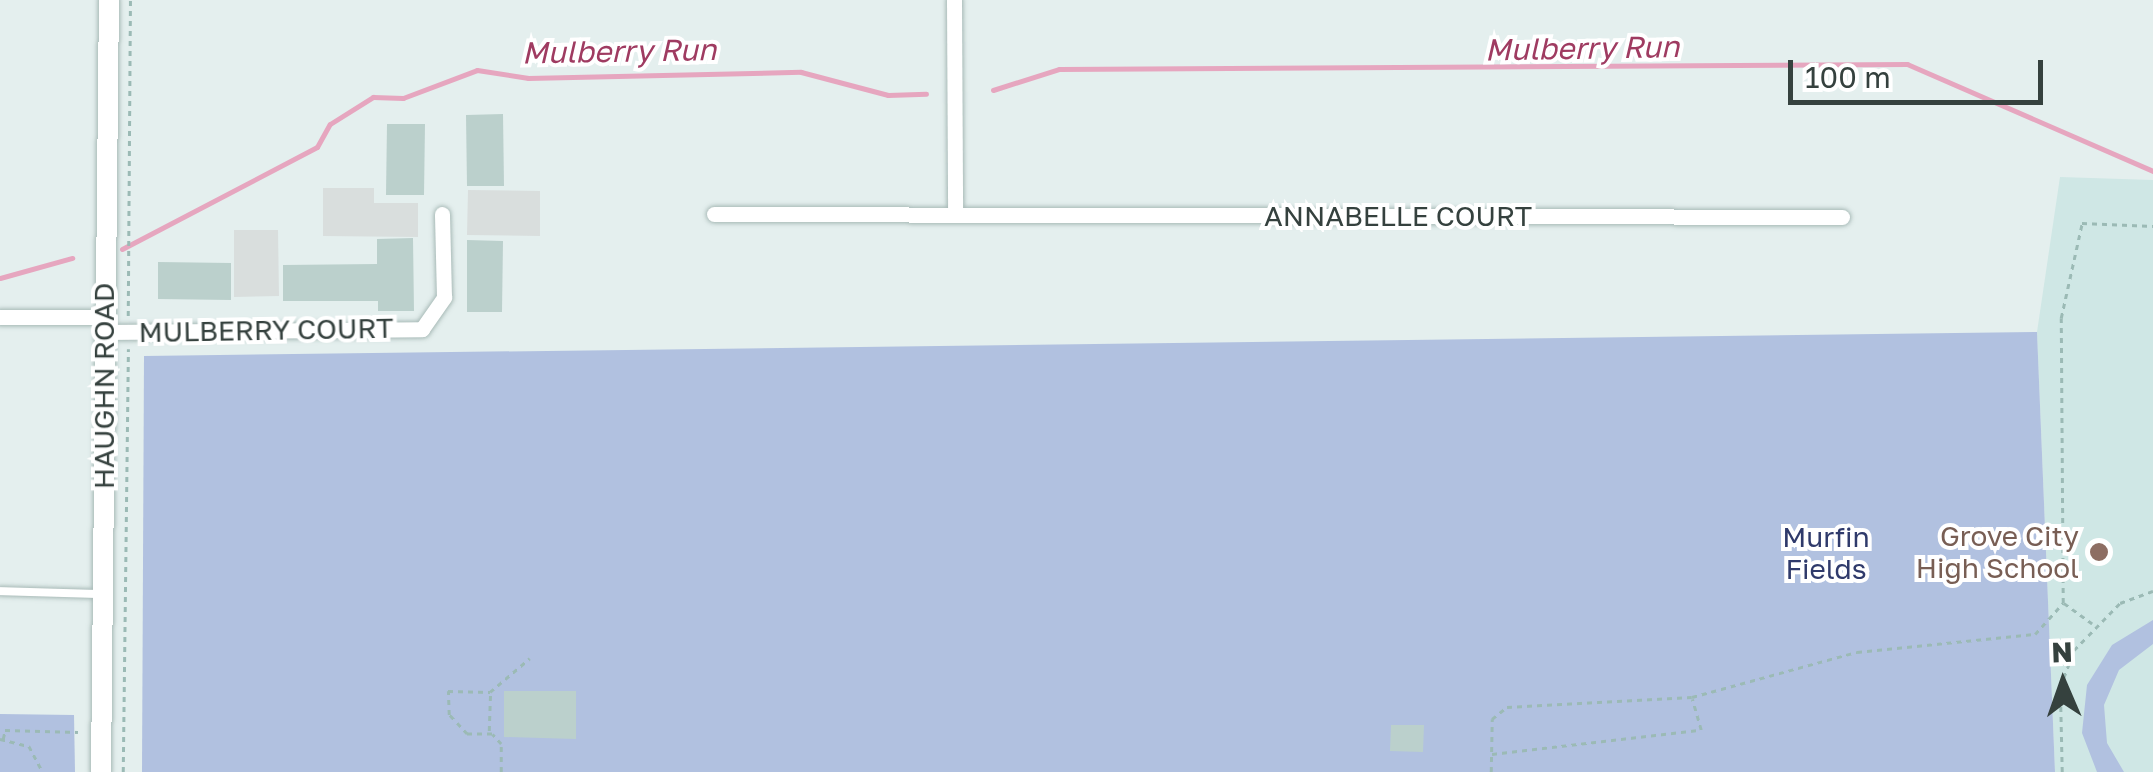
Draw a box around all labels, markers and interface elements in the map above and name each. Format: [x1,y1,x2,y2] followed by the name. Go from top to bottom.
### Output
[1485,28,1679,68] water label: Mulberry Run
[522,31,716,71] water label: Mulberry Run
[1793,40,2048,102] scale bar
[1805,59,1891,95] text: 100 m
[1264,199,1532,233] street label: ANNABELLE COURT
[87,283,121,489] street label: HAUGHN ROAD
[138,311,394,349] street label: MULBERRY COURT
[1916,519,2079,585] place label: Grove City High School
[1782,520,1870,586] park label: Murfin Fields
[2088,541,2110,563] marker: Grove City High School
[2013,632,2113,732] north arrow
[2051,635,2073,668] text: N

